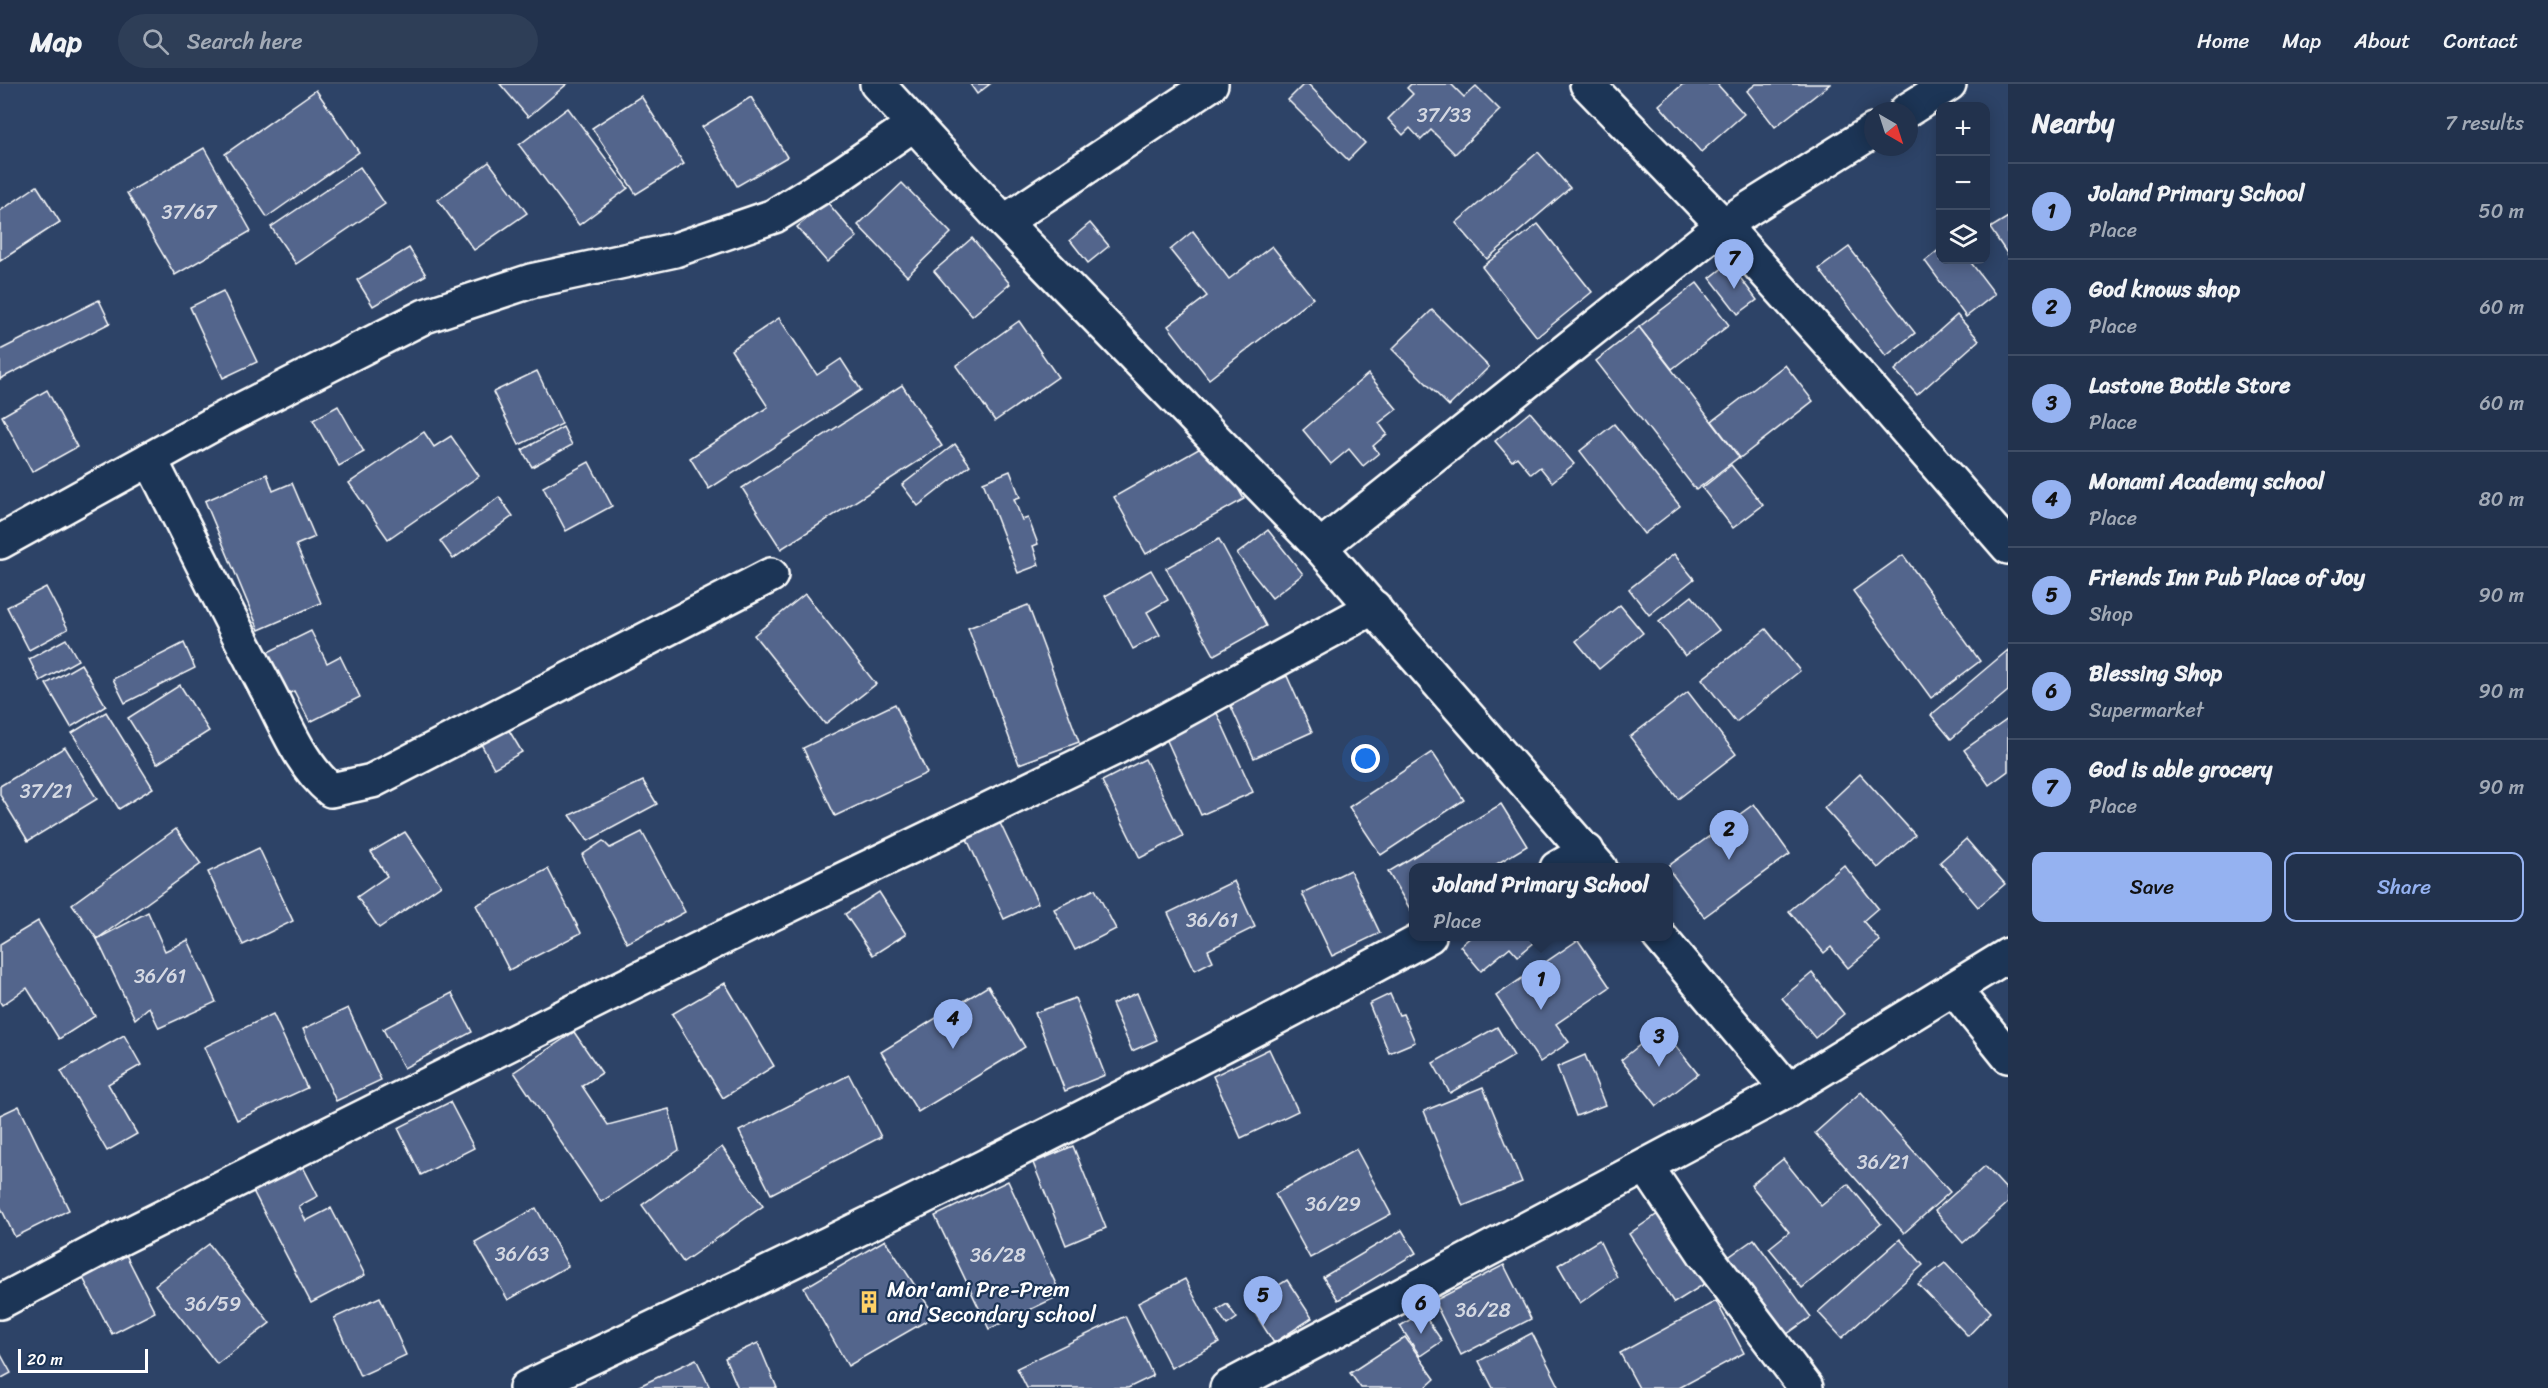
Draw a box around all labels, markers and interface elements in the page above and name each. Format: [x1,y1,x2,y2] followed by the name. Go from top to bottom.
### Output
[118,14,538,68] search box
[30,17,82,66] text: Map
[187,22,303,61] text: Search here
[2197,22,2249,60] text: Home
[2282,22,2321,60] text: Map
[2354,22,2411,60] text: About
[2444,22,2518,60] text: Contact
[139,25,172,58] icon: search
[1417,98,1471,133] house number: 37/33
[2032,100,2114,146] text: Nearby
[1864,102,1918,156] north arrow
[1936,102,1990,264] map controls
[1936,102,1990,156] button: +
[2445,106,2524,141] text: 7 results
[1936,156,1990,210] button: −
[2089,174,2304,213] text: Joland Primary School
[2047,194,2056,229] text: 1
[2479,194,2524,229] text: 50 m
[161,195,218,230] house number: 37/67
[1936,210,1990,264] button: layers
[2089,213,2137,248] text: Place
[1714,240,1754,289] pin: 7
[2089,270,2240,309] text: God knows shop
[2046,290,2057,325] text: 2
[2479,290,2524,325] text: 60 m
[2089,309,2137,344] text: Place
[2089,366,2291,405] text: Lastone Bottle Store
[2046,386,2057,421] text: 3
[2479,386,2524,421] text: 60 m
[2089,405,2137,440] text: Place
[2089,462,2324,501] text: Monami Academy school
[2045,482,2058,517] text: 4
[2479,482,2524,517] text: 80 m
[2089,501,2137,536] text: Place
[2089,558,2365,597] text: Friends Inn Pub Place of Joy
[2045,578,2058,613] text: 5
[2479,578,2524,613] text: 90 m
[2089,597,2133,632] text: Shop
[2089,654,2222,693] text: Blessing Shop
[2046,674,2057,709] text: 6
[2479,674,2524,709] text: 90 m
[2089,693,2204,728] text: Supermarket
[1351,744,1380,773] your location
[2089,750,2272,789] text: God is able grocery
[2046,770,2057,805] text: 7
[2479,770,2524,805] text: 90 m
[20,774,72,809] house number: 37/21
[2089,789,2137,824] text: Place
[1710,810,1748,860] pin: 2
[2032,852,2272,922] button: Save
[2284,852,2524,922] button: Share
[1409,863,1673,941] popup
[1433,865,1649,904] text: Joland Primary School
[1186,903,1238,938] house number: 36/61
[1433,904,1481,939] text: Place
[134,959,186,994] house number: 36/61
[1522,960,1560,1010] pin: 1
[934,1000,972,1049] pin: 4
[1640,1018,1678,1067] pin: 3
[1857,1145,1909,1180] house number: 36/21
[1305,1187,1361,1222] house number: 36/29
[495,1237,549,1272] house number: 36/63
[970,1238,1026,1273] house number: 36/28
[887,1270,1097,1334] place label: Mon'ami Pre-Prem and Secondary school
[1244,1276,1282,1326] pin: 5
[1402,1284,1440,1334] pin: 6
[185,1287,241,1322] house number: 36/59
[856,1289,882,1315] building icon: Mon'ami Pre-Prem and Secondary school
[1455,1293,1511,1328] house number: 36/28
[27,1345,63,1374] text: 20 m
[18,1346,148,1374] scale bar

